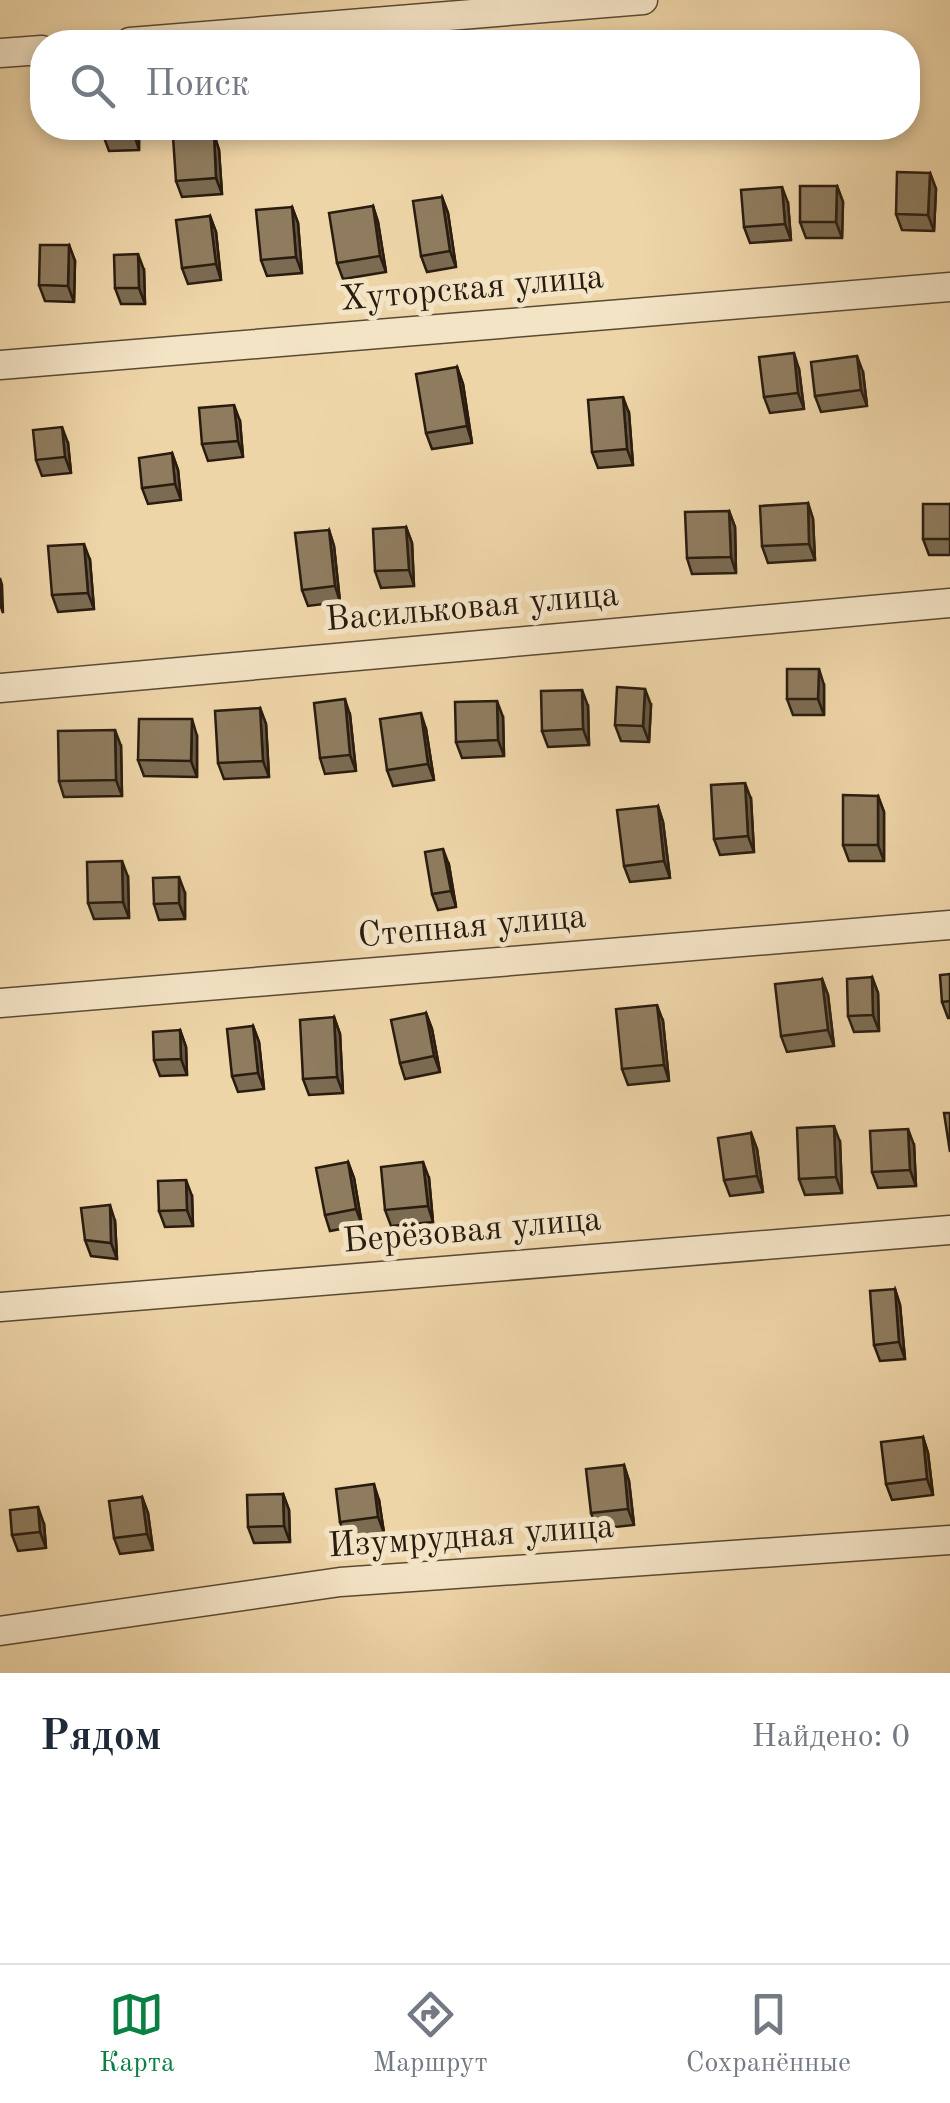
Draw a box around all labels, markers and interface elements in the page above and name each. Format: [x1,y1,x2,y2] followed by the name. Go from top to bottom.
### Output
[30,30,920,140] search box
[65,58,120,113] icon: search
[145,66,250,104] text: Поиск
[339,260,605,318] street label: Хуторская улица
[324,578,620,638] street label: Васильковая улица
[356,900,588,954] street label: Степная улица
[341,1202,603,1260] street label: Берёзовая улица
[327,1510,615,1564] street label: Изумрудная улица
[40,1717,162,1759] text: Рядом
[751,1722,910,1754] text: Найдено: 0
[99,1987,175,2082] tab: Карта
[373,1987,488,2082] tab: Маршрут
[686,1987,851,2082] tab: Сохранённые

